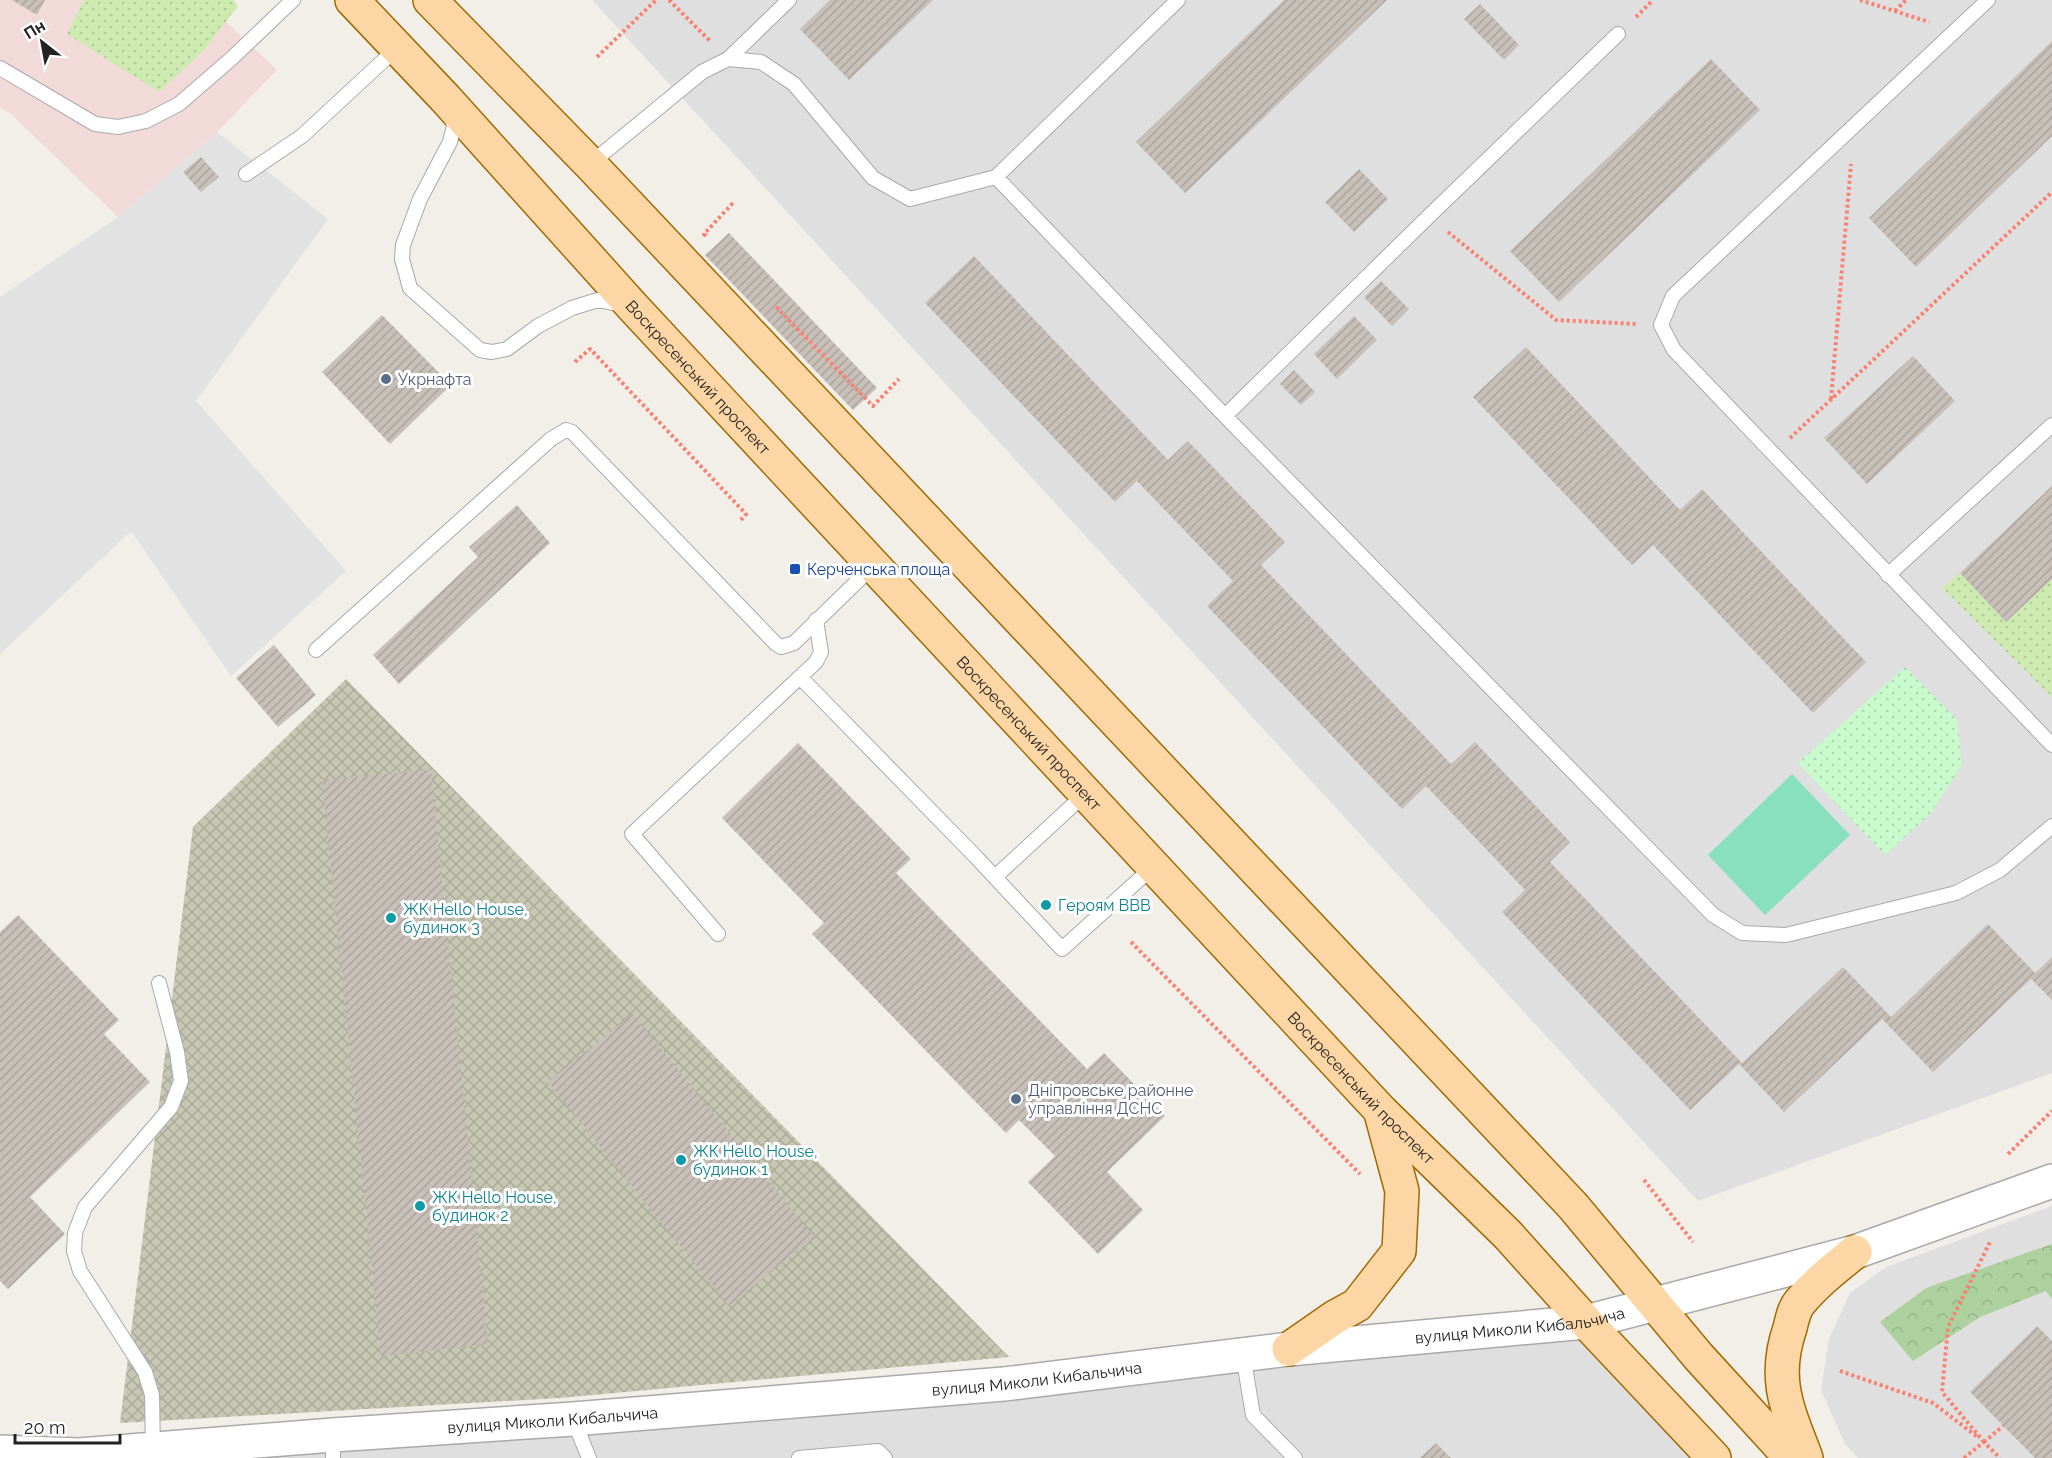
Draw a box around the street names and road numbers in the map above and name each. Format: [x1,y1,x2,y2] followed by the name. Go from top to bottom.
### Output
[622,296,775,458] street label: Воскресенський проспект
[953,652,1106,814] street label: Воскресенський проспект
[1284,1008,1439,1168] street label: Воскресенський проспект
[1414,1303,1627,1347] street label: вулиця Миколи Кибальчича
[931,1358,1143,1399] street label: вулиця Миколи Кибальчича
[447,1403,659,1437] street label: вулиця Миколи Кибальчича

